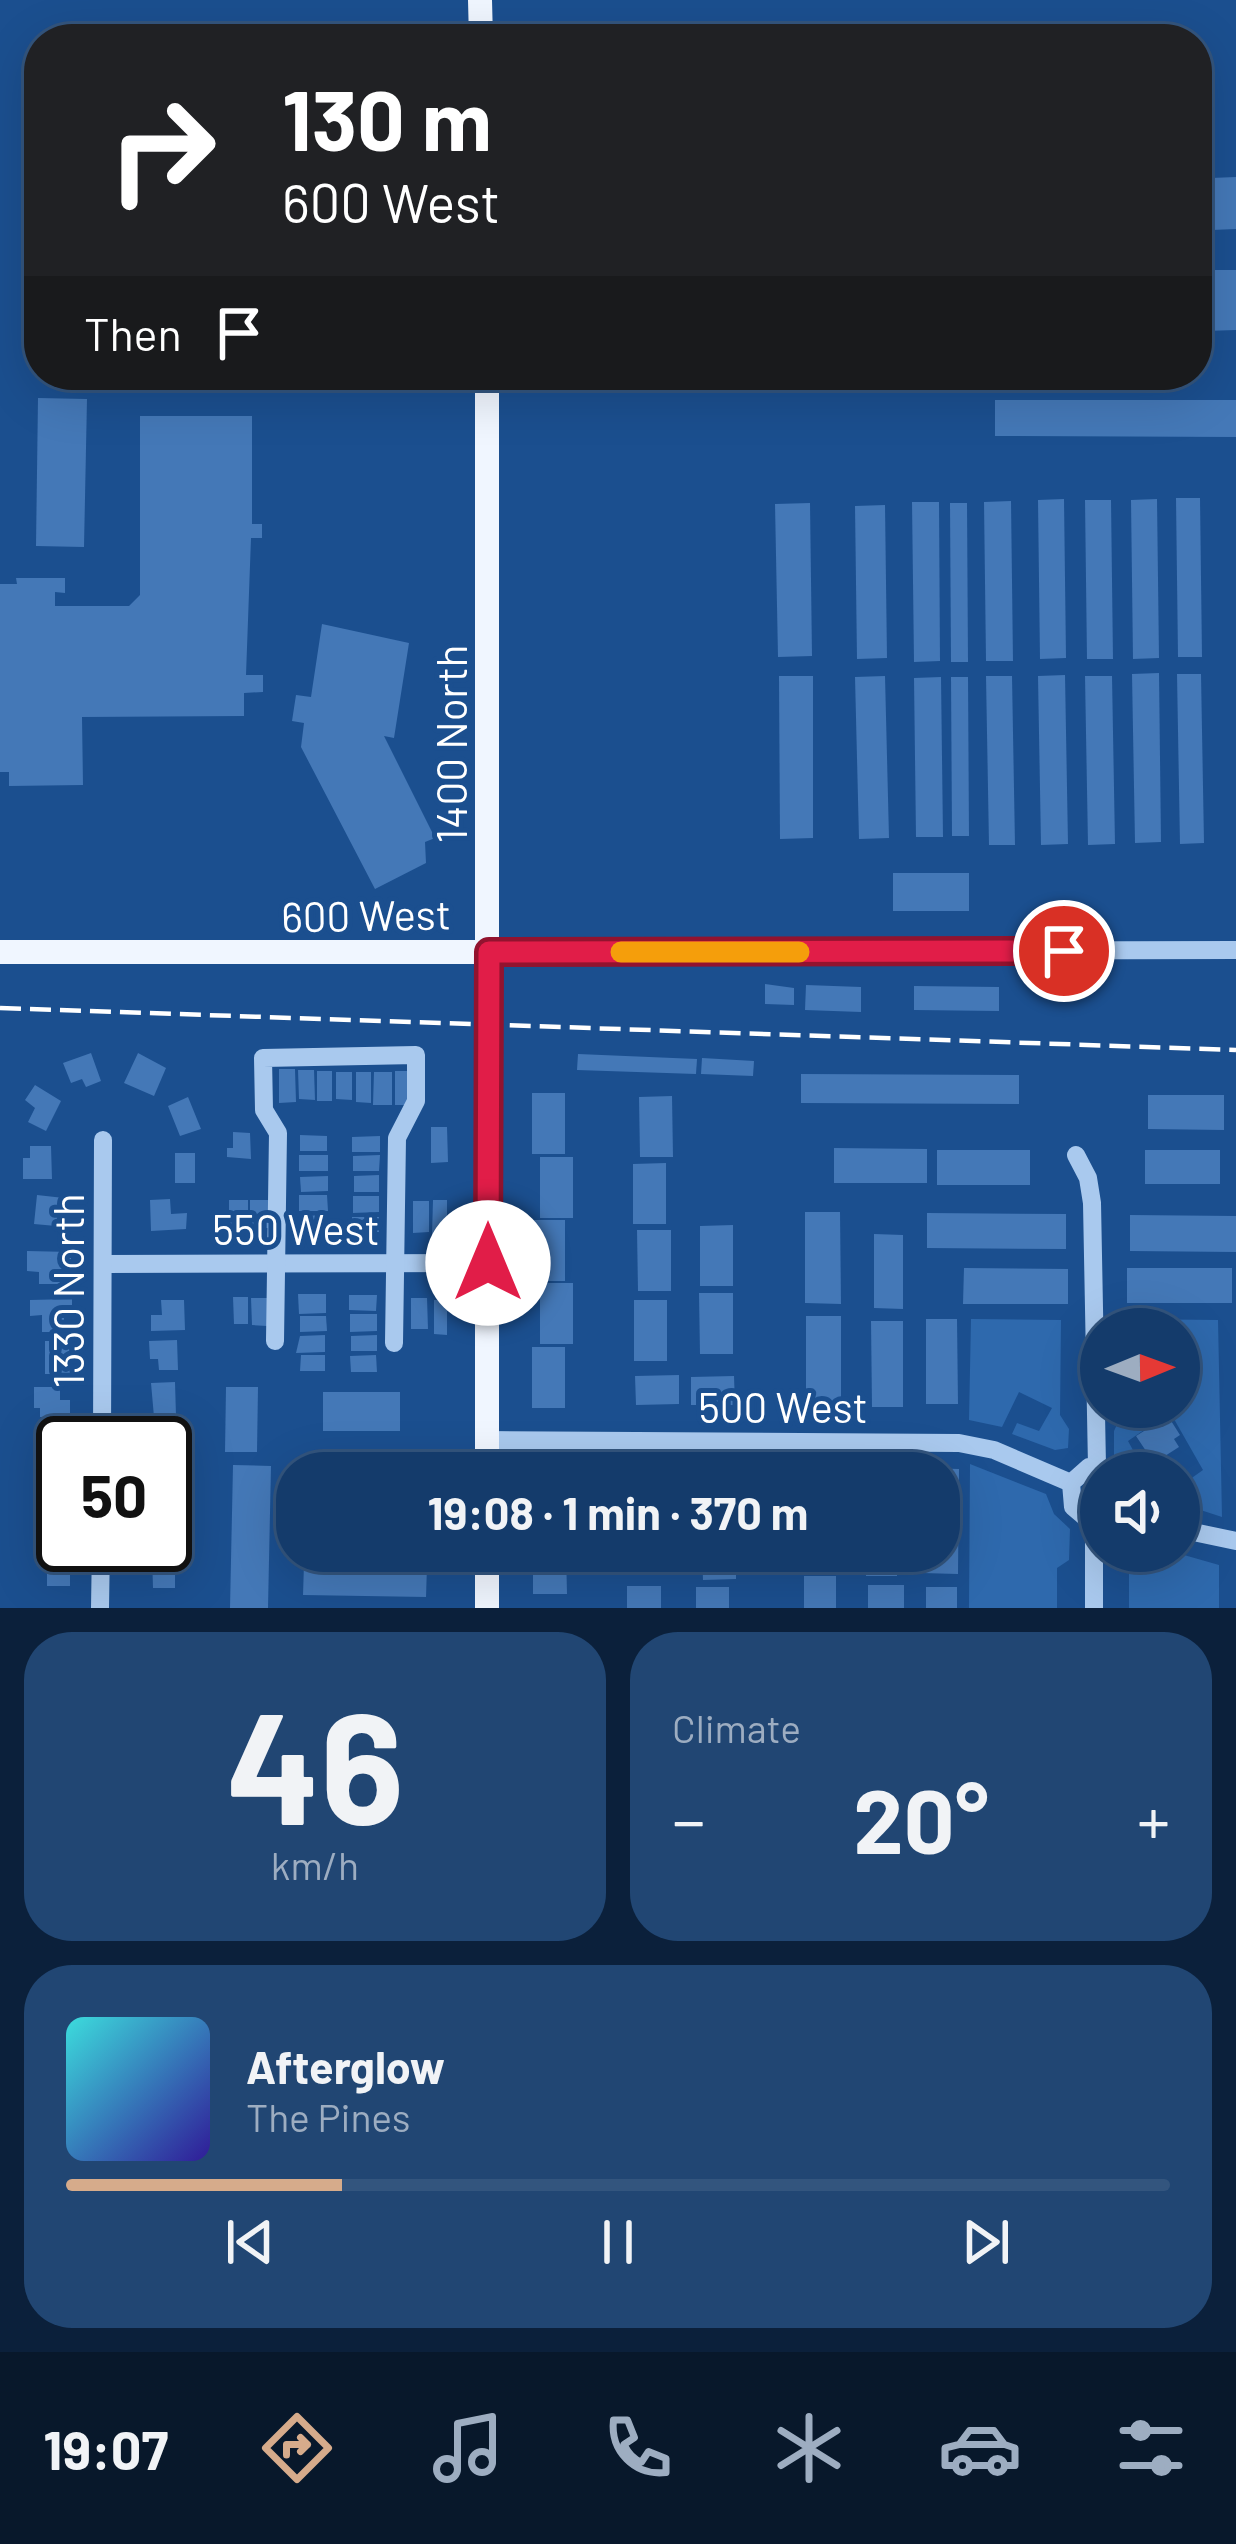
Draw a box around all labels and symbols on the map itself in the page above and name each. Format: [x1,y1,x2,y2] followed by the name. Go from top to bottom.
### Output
[425,645,475,843] street label: 1400 North
[281,888,451,940] street label: 600 West
[1013,900,1115,1002] pin
[42,1193,92,1389] street label: 1330 North
[425,1200,551,1326] position arrow
[212,1203,380,1253] street label: 550 West
[1080,1308,1200,1428] north arrow
[698,1381,868,1431] street label: 500 West
[36,1416,192,1572] speed limit sign: 50

